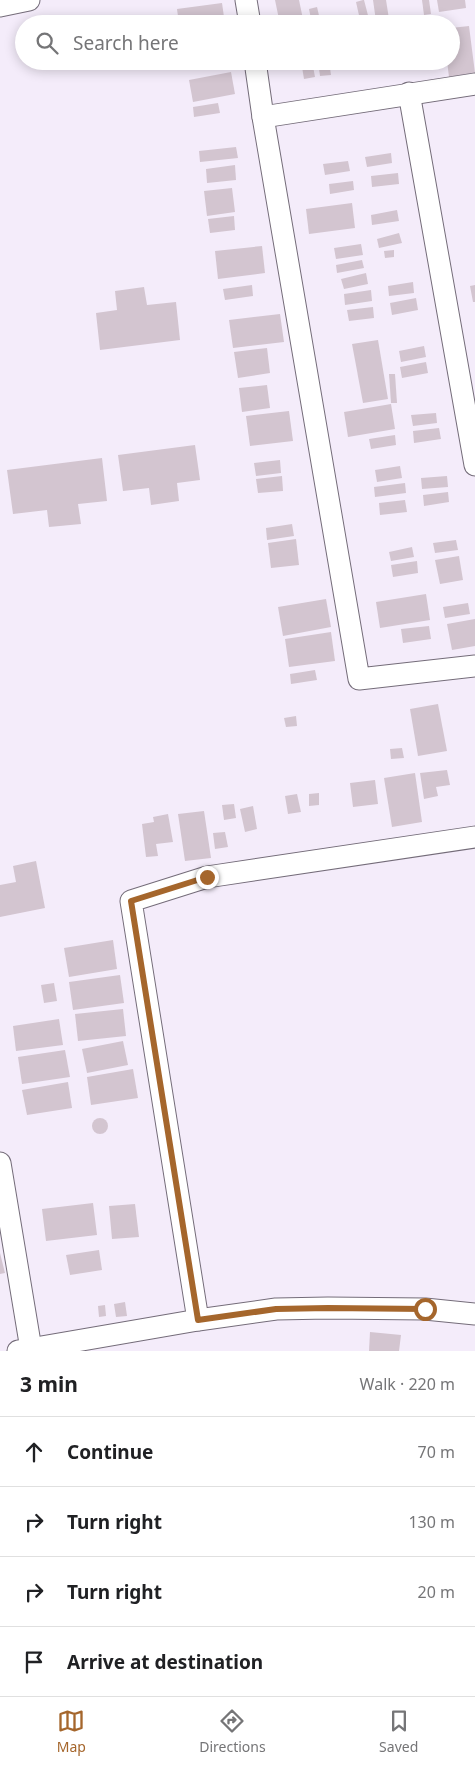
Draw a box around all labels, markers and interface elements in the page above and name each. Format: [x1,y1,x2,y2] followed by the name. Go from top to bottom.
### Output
[15,15,460,70] search box
[33,29,61,57] icon: search
[73,30,179,56] text: Search here
[196,866,219,889] route end
[414,1298,437,1321] route start
[20,1370,78,1398] text: 3 min
[360,1373,455,1395] text: Walk · 220 m
[20,1438,48,1466] icon: ahead
[67,1439,153,1465] text: Continue
[418,1441,455,1463] text: 70 m
[20,1508,48,1536] icon: right
[67,1509,162,1535] text: Turn right
[408,1511,455,1533] text: 130 m
[20,1578,48,1606] icon: right
[67,1579,162,1605] text: Turn right
[418,1581,455,1603] text: 20 m
[20,1648,48,1676] icon: arrive
[67,1649,263,1675] text: Arrive at destination
[57,1707,86,1756] tab: Map
[199,1707,266,1756] tab: Directions
[379,1707,418,1756] tab: Saved

